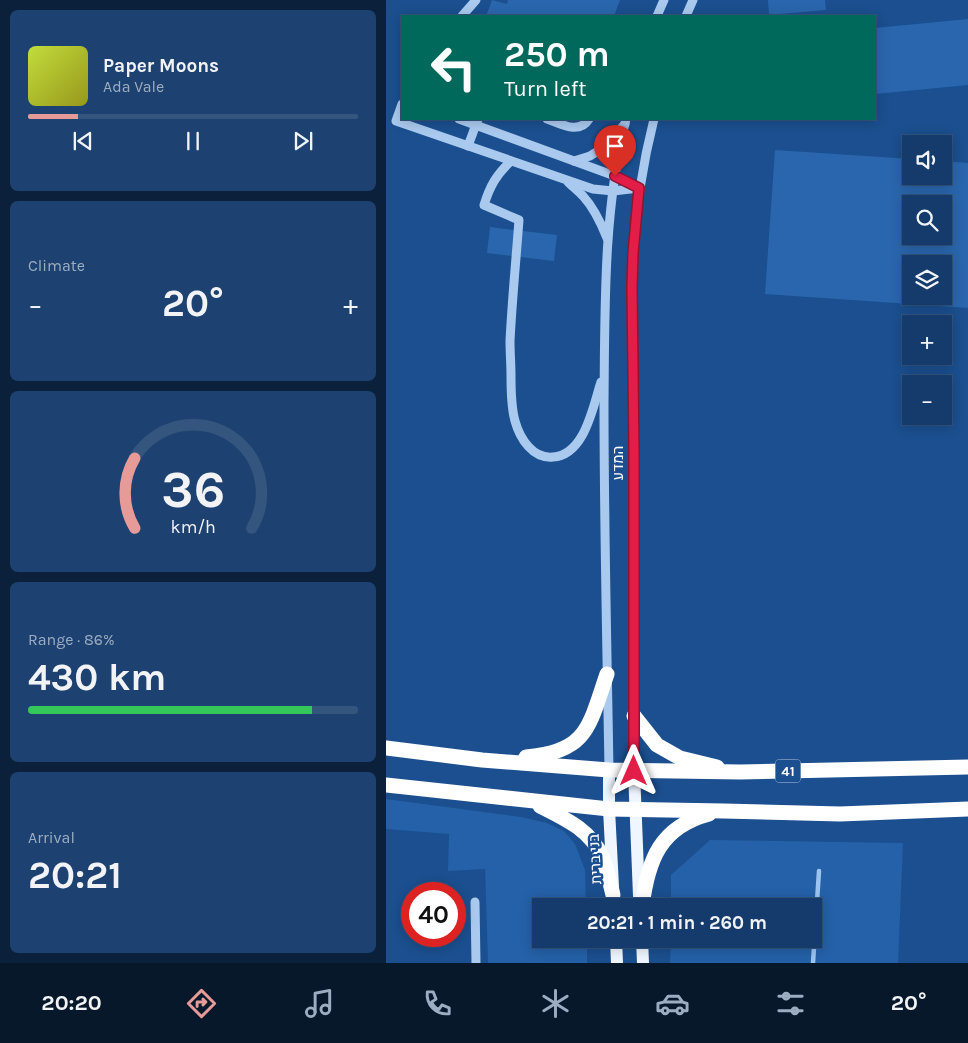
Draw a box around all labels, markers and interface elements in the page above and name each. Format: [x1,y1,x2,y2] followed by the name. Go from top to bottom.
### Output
[504,34,610,75] text: 250 m
[421,35,486,100] icon: left
[103,55,219,77] text: Paper Moons
[504,76,587,102] text: Turn left
[103,77,164,96] text: Ada Vale
[594,125,636,176] pin
[69,127,97,155] icon: previous
[179,127,207,155] icon: pause
[289,127,317,155] icon: next
[601,132,629,160] icon: arrive
[902,135,952,425] map controls
[902,135,952,185] button: sound
[902,195,952,245] button: search
[902,255,952,305] button: layers
[28,256,85,275] text: Climate
[162,281,224,326] text: 20°
[28,288,43,321] text: −
[343,288,358,321] text: +
[902,315,952,365] button: +
[902,375,952,425] button: −
[609,446,627,480] street label: המדע
[161,459,225,520] text: 36
[170,517,216,538] text: km/h
[28,630,115,649] text: Range · 86%
[28,655,166,700] text: 430 km
[607,744,659,796] position arrow
[776,759,800,782] road number: 41
[28,828,75,847] text: Arrival
[585,833,605,885] street label: בני ברית
[28,853,122,898] text: 20:21
[401,882,466,947] speed limit sign: 40
[587,912,767,934] text: 20:21 · 1 min · 260 m
[184,986,219,1021] icon: directions
[302,986,337,1021] icon: music
[420,986,455,1021] icon: phone
[538,986,573,1021] icon: climate
[655,986,690,1021] icon: car
[773,986,808,1021] icon: filters
[41,990,102,1016] text: 20:20
[891,990,927,1016] text: 20°

